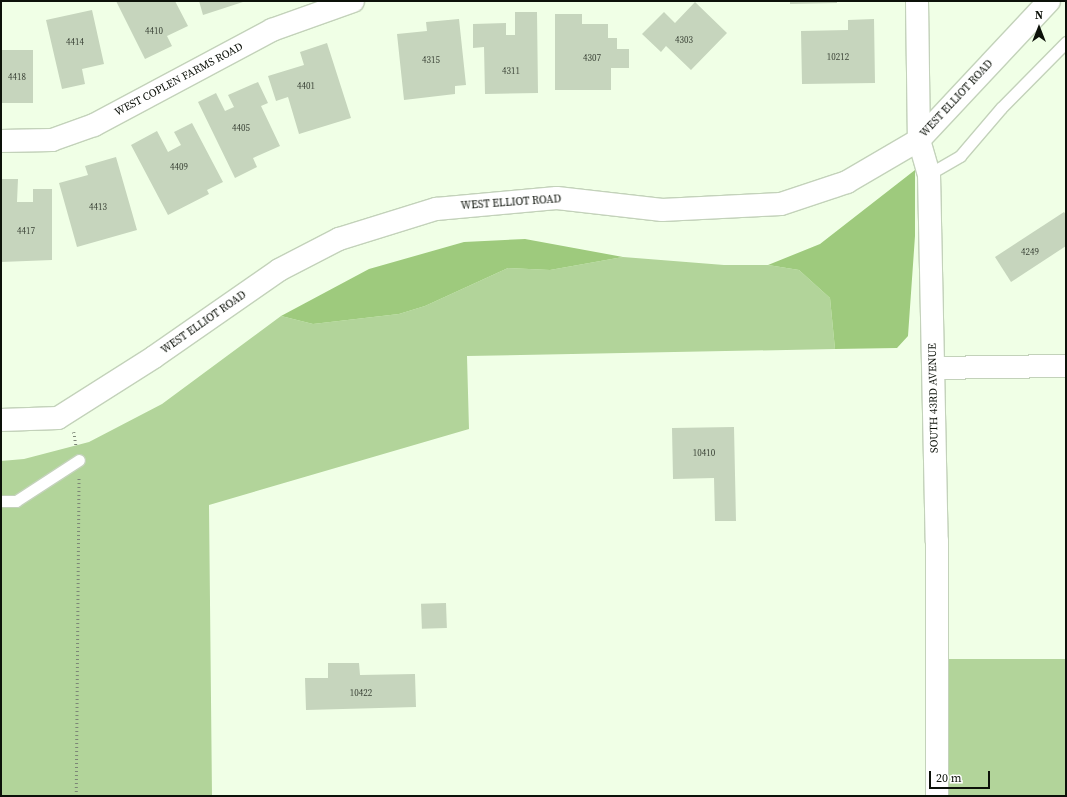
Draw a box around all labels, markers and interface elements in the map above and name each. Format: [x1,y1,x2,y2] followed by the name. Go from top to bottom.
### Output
[1019,8,1059,48] north arrow
[1035,8,1043,23] text: N
[145,26,163,36] house number: 4410
[675,35,693,45] house number: 4303
[66,37,84,47] house number: 4414
[112,40,246,120] street label: WEST COPLEN FARMS ROAD
[827,52,849,62] house number: 10212
[583,53,601,63] house number: 4307
[422,55,440,65] house number: 4315
[918,57,996,141] street label: WEST ELLIOT ROAD
[502,66,520,76] house number: 4311
[8,72,26,82] house number: 4418
[297,81,315,91] house number: 4401
[232,123,250,133] house number: 4405
[170,162,188,172] house number: 4409
[460,193,562,213] street label: WEST ELLIOT ROAD
[89,202,107,212] house number: 4413
[17,226,35,236] house number: 4417
[1021,247,1039,257] house number: 4249
[159,289,249,357] street label: WEST ELLIOT ROAD
[926,343,942,453] street label: SOUTH 43RD AVENUE
[693,448,715,458] house number: 10410
[350,688,372,698] house number: 10422
[931,763,992,789] scale bar
[936,770,962,786] text: 20 m

